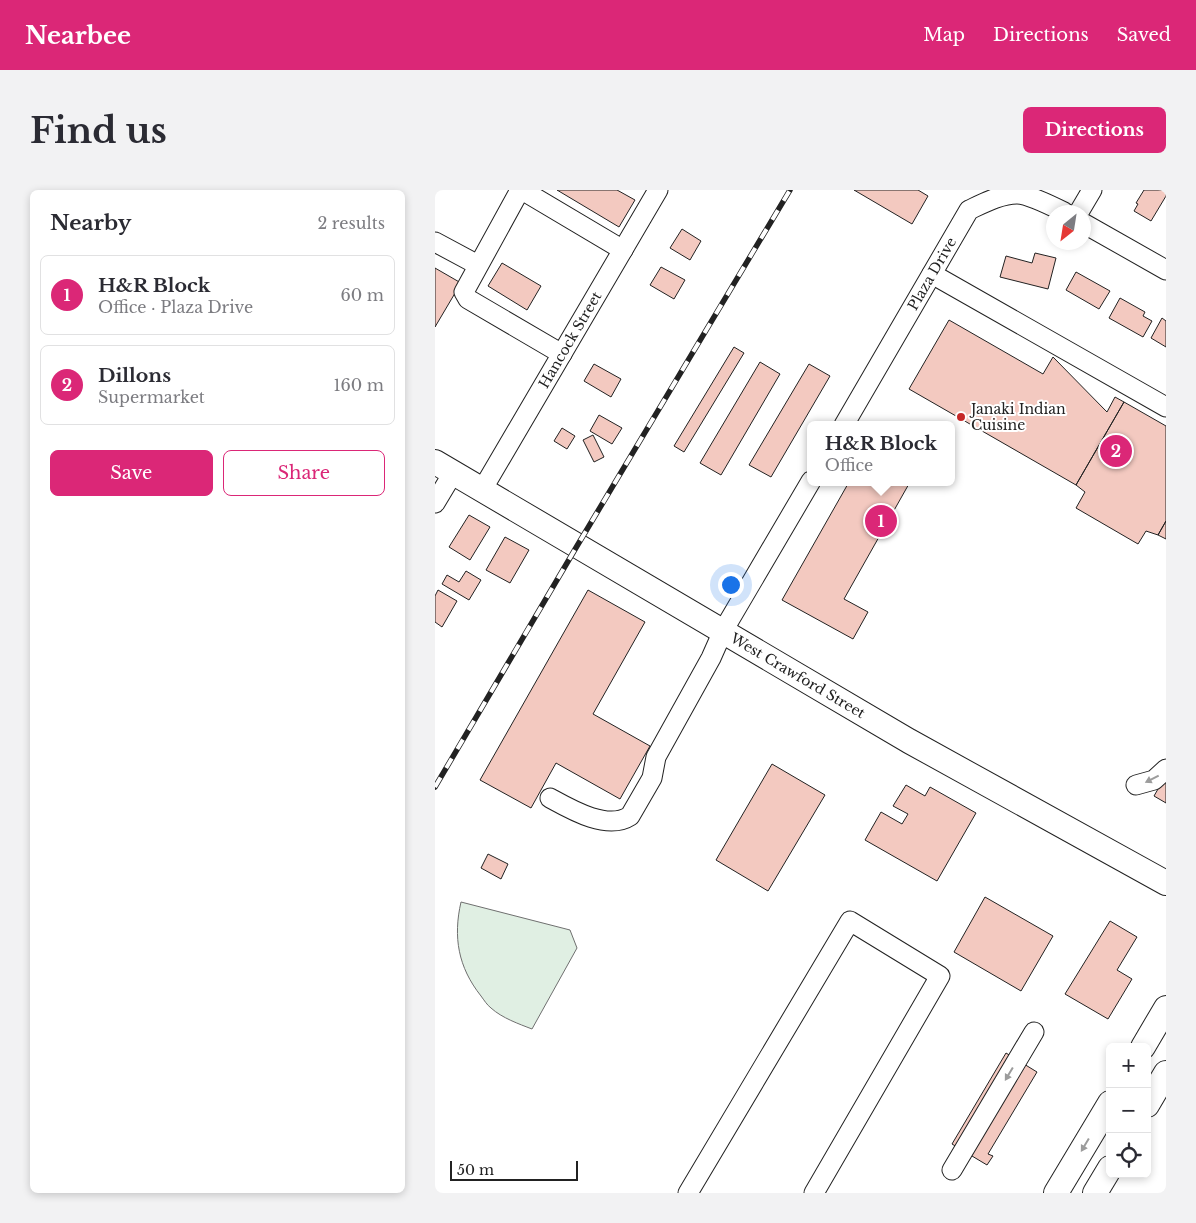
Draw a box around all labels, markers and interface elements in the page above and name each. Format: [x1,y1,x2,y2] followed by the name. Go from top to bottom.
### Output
[25,21,131,50] text: Nearbee
[923,24,965,46] text: Map
[993,24,1089,46] text: Directions
[1117,24,1171,46] text: Saved
[1023,107,1166,153] button: Directions
[30,109,167,152] text: Find us
[1046,205,1091,250] north arrow
[50,210,131,236] text: Nearby
[317,213,385,233] text: 2 results
[904,234,960,313] street label: Plaza Drive
[98,274,210,297] text: H&R Block
[64,285,70,305] text: 1
[341,285,384,305] text: 60 m
[535,288,606,392] street label: Hancock Street
[98,297,253,317] text: Office · Plaza Drive
[98,364,171,387] text: Dillons
[62,375,72,395] text: 2
[333,375,384,395] text: 160 m
[98,387,205,407] text: Supermarket
[969,400,1066,434] place label: Janaki Indian Cuisine
[955,411,967,423] marker: Janaki Indian Cuisine
[807,421,955,486] popup
[825,432,937,455] text: H&R Block
[1100,432,1132,470] pin: 2
[50,450,213,496] button: Save
[223,450,385,496] button: Share
[825,455,873,475] text: Office
[865,502,897,540] pin: 1
[718,572,744,598] your location
[726,628,869,723] street label: West Crawford Street
[1145,775,1159,783] one-way arrow
[1106,1043,1151,1178] map controls
[1106,1043,1151,1088] button: +
[1004,1068,1013,1081] one-way arrow
[1106,1088,1151,1133] button: −
[1106,1133,1151,1178] button: locate
[1080,1138,1089,1151] one-way arrow
[450,1158,577,1181] scale bar
[457,1161,494,1179] text: 50 m

